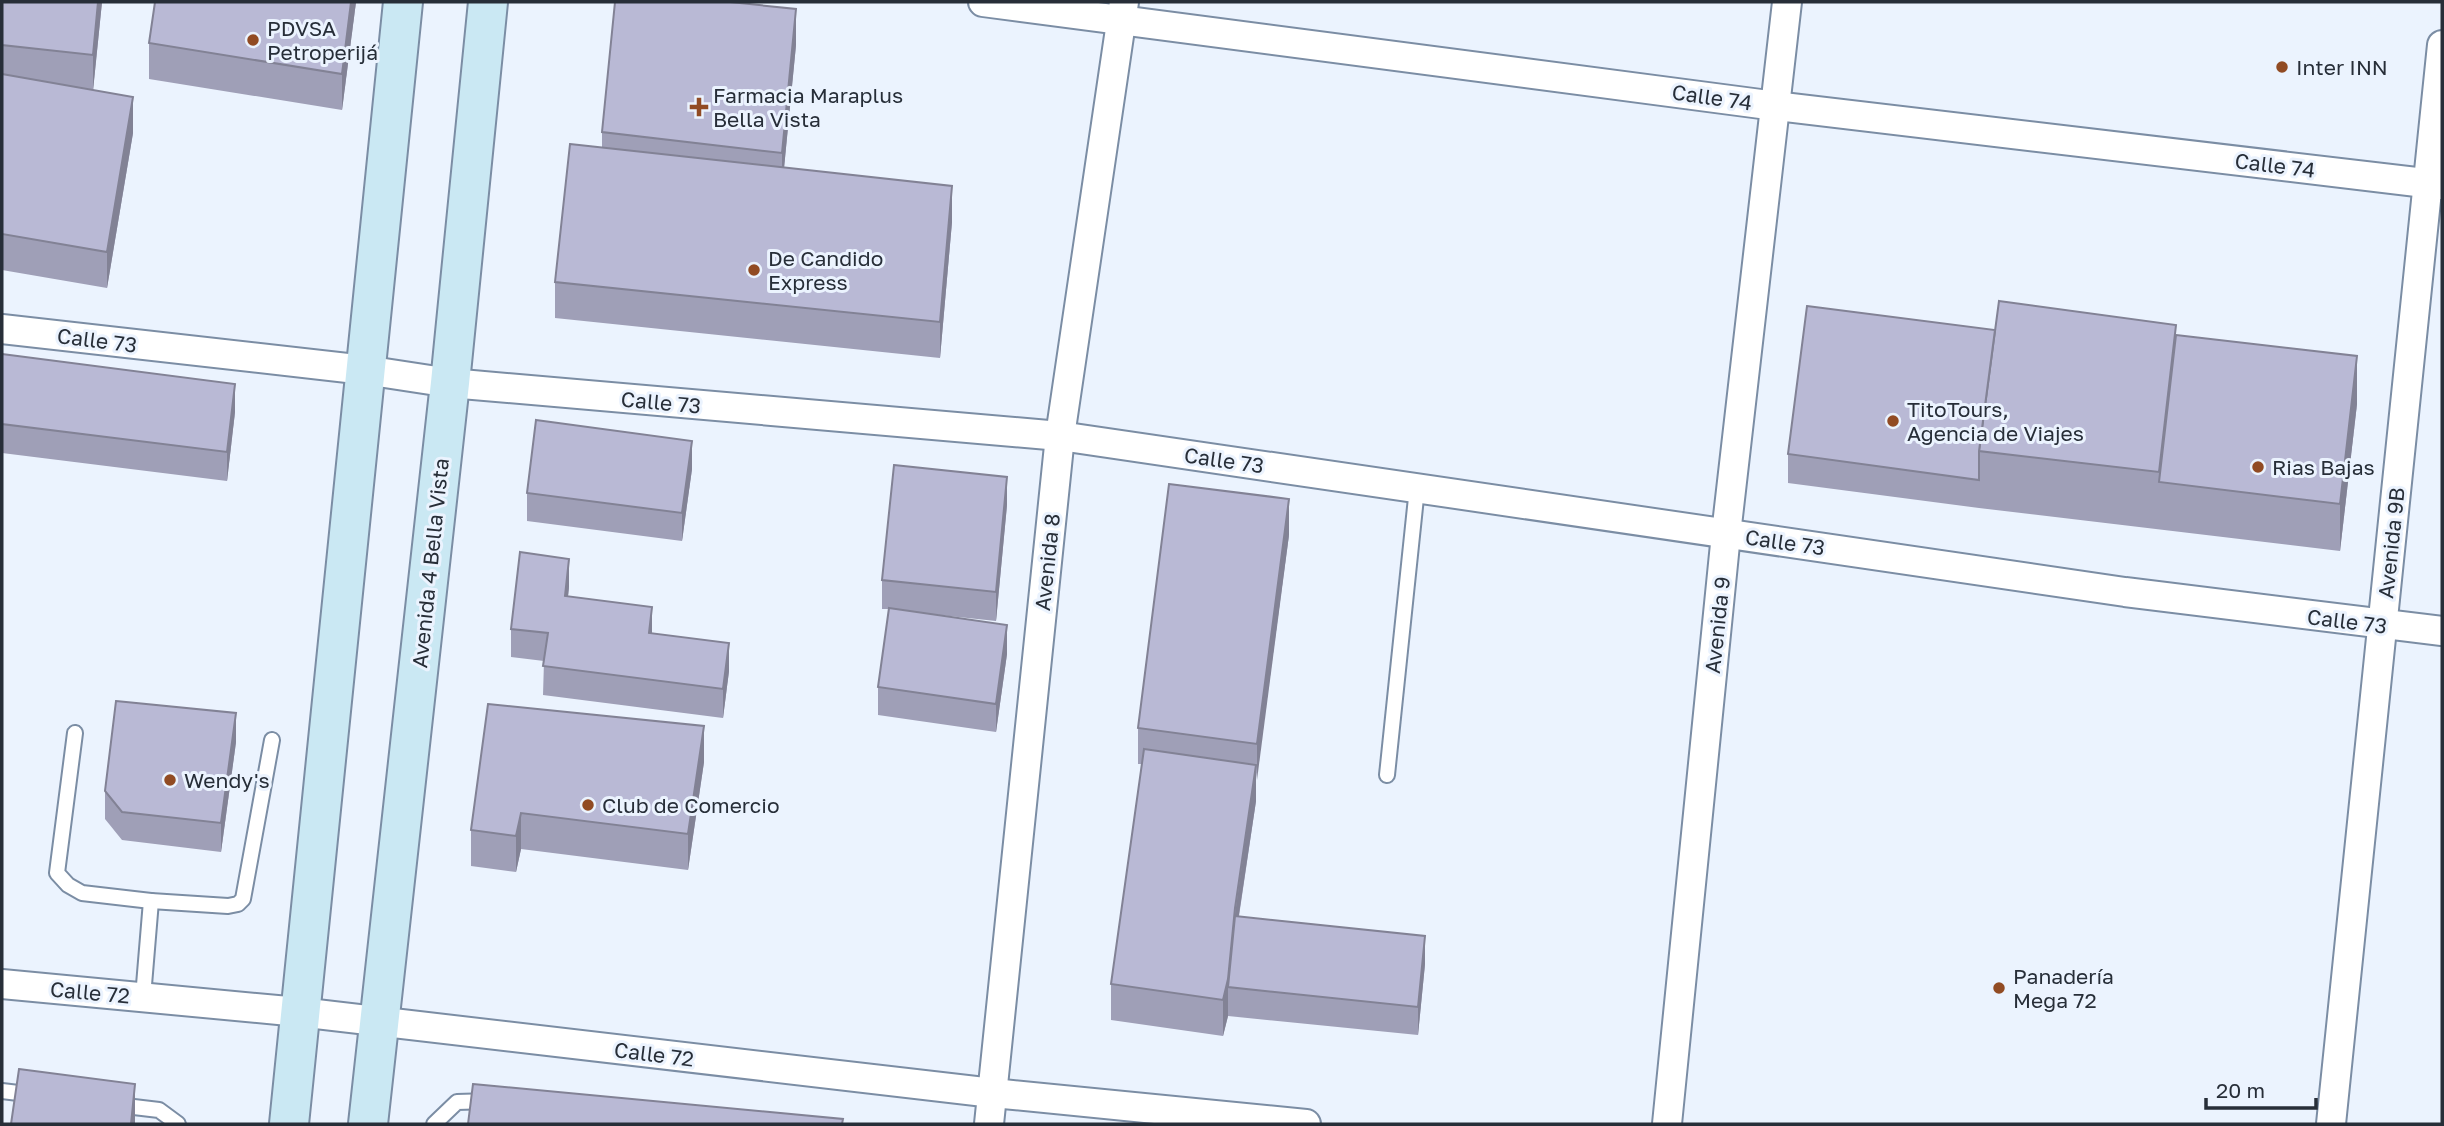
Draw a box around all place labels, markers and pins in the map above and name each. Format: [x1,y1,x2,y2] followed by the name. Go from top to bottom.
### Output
[267,15,378,65] place label: PDVSA Petroperijá
[245,32,261,48] marker: PDVSA Petroperijá
[2296,54,2388,80] place label: Inter INN
[2274,59,2290,75] marker: Inter INN
[713,82,903,132] place label: Farmacia Maraplus Bella Vista
[691,99,707,115] marker: Farmacia Maraplus Bella Vista
[768,245,883,295] place label: De Candido Express
[746,262,762,278] marker: De Candido Express
[1907,396,2084,446] place label: TitoTours, Agencia de Viajes
[1885,413,1901,429] marker: TitoTours, Agencia de Viajes
[2272,454,2375,480] place label: Rias Bajas
[2250,459,2266,475] marker: Rias Bajas
[184,767,270,793] place label: Wendy's
[162,772,178,788] marker: Wendy's
[602,792,780,818] place label: Club de Comercio
[580,797,596,813] marker: Club de Comercio
[2013,963,2114,1013] place label: Panadería Mega 72
[1991,980,2007,996] marker: Panadería Mega 72

